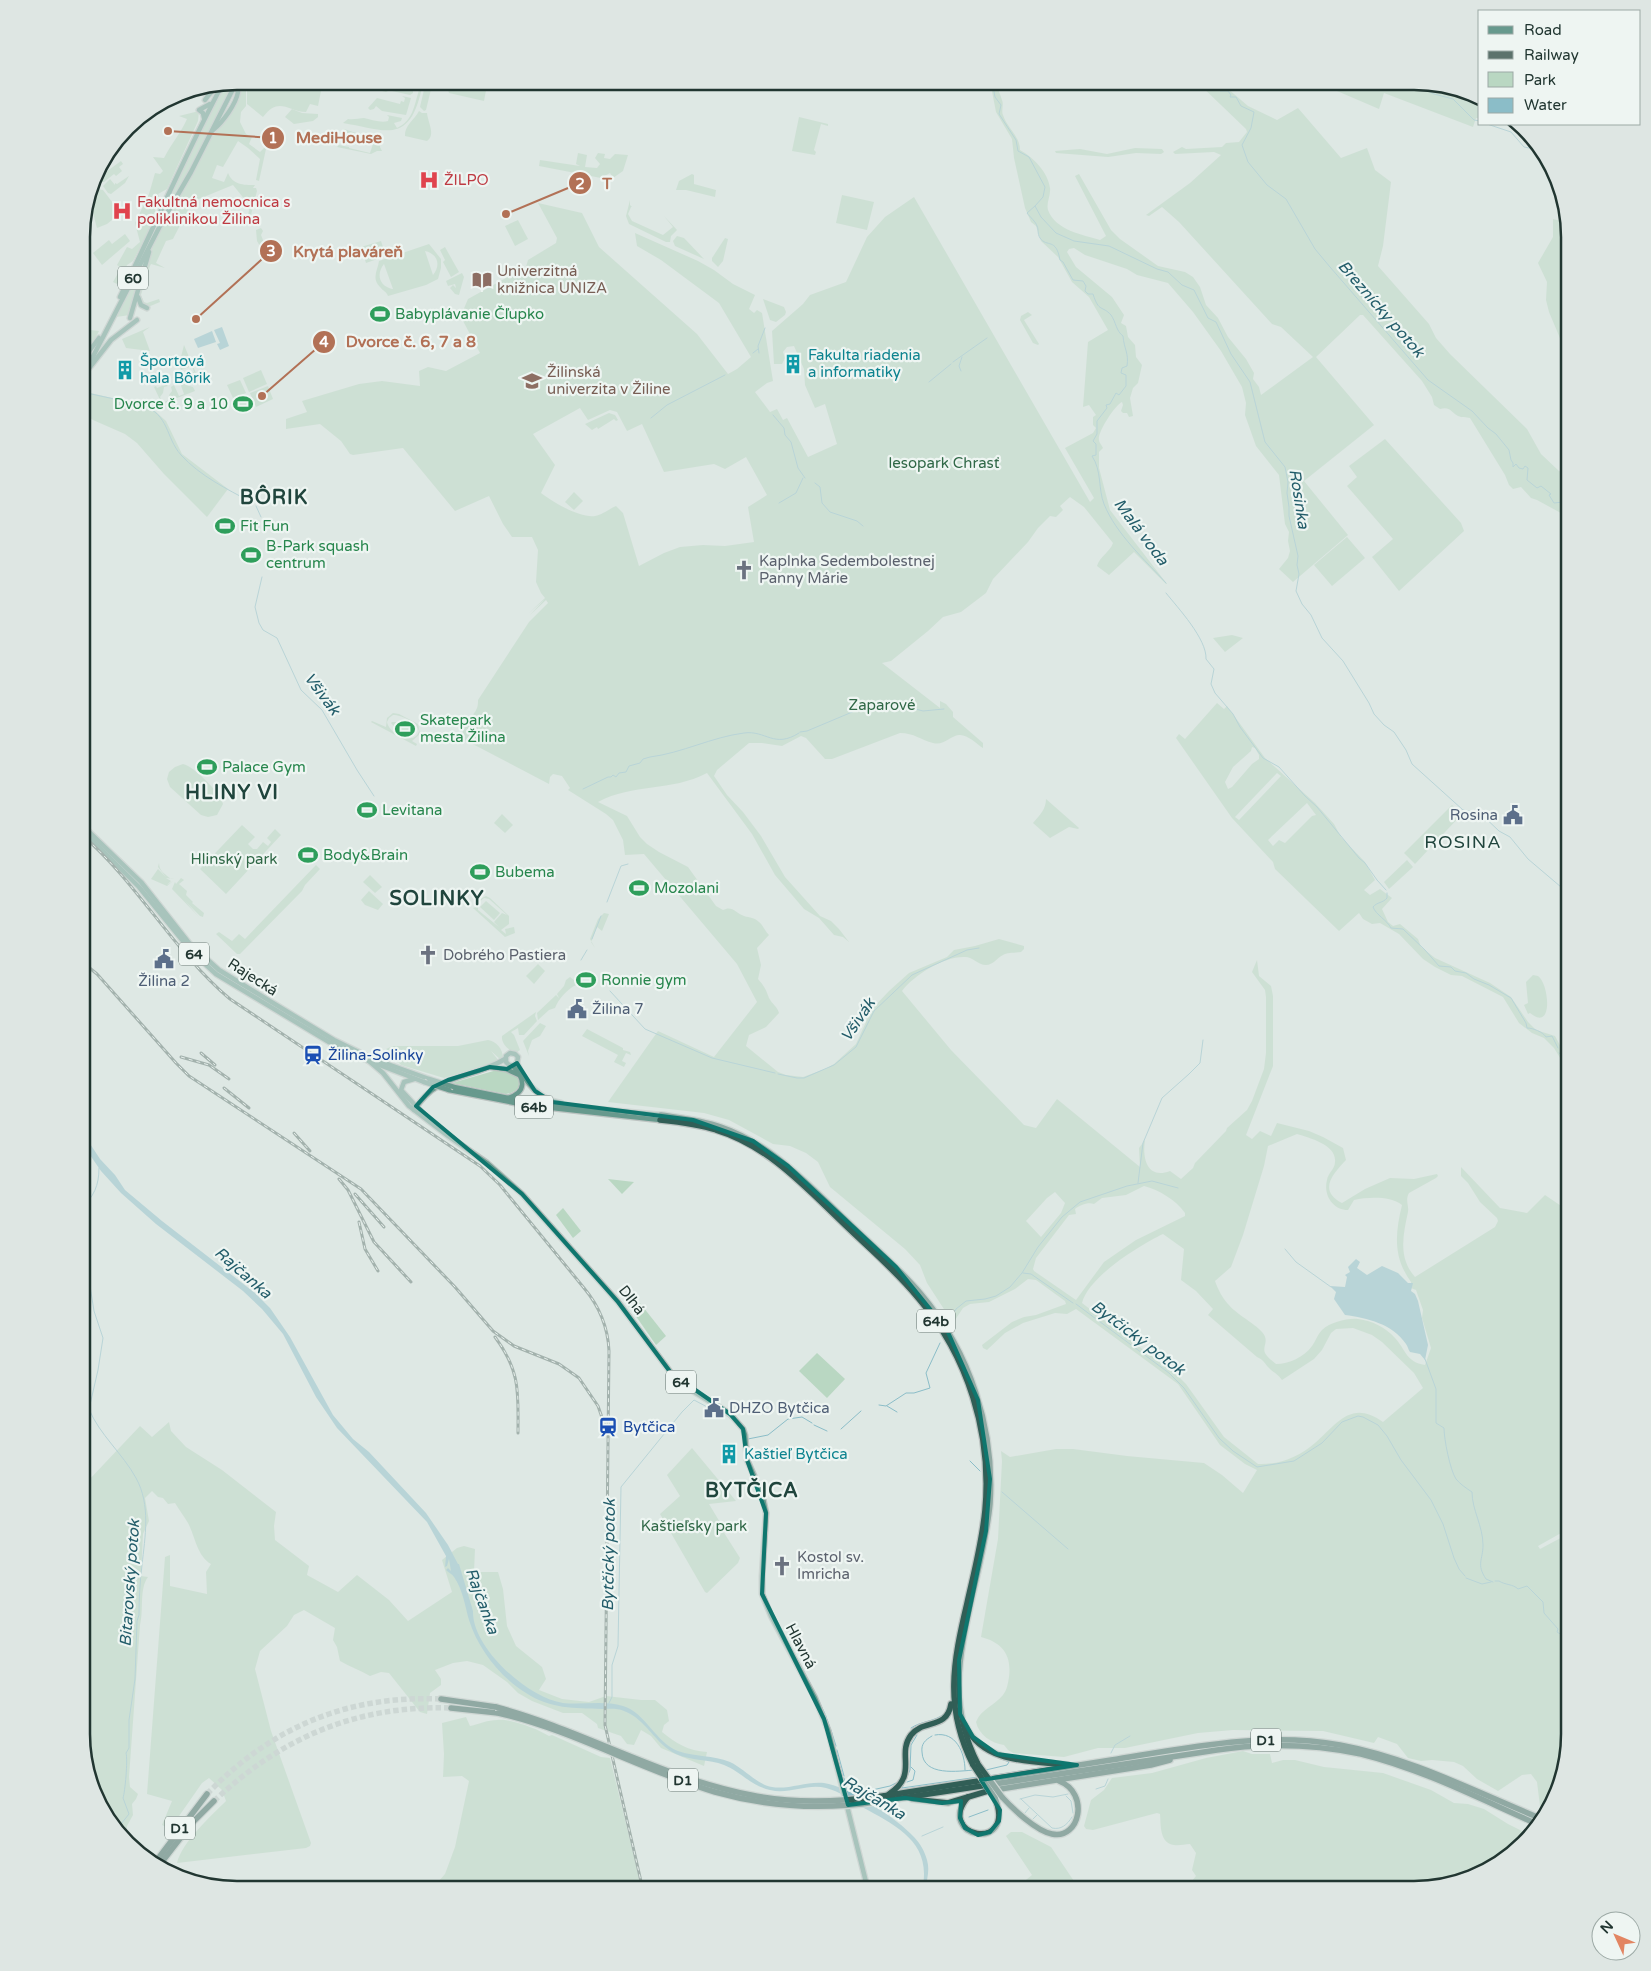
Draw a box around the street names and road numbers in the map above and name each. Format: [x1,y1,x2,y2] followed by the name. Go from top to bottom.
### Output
[118,266,148,290] road number: 60
[179,942,209,966] road number: 64
[225,954,281,1000] street label: Rajecká
[515,1096,553,1118] road number: 64b
[615,1282,649,1318] street label: Dlhá
[917,1310,955,1332] road number: 64b
[666,1370,696,1394] road number: 64
[782,1620,820,1672] street label: Hlavná
[1251,1728,1281,1752] road number: D1
[668,1768,698,1792] road number: D1
[165,1816,195,1840] road number: D1

